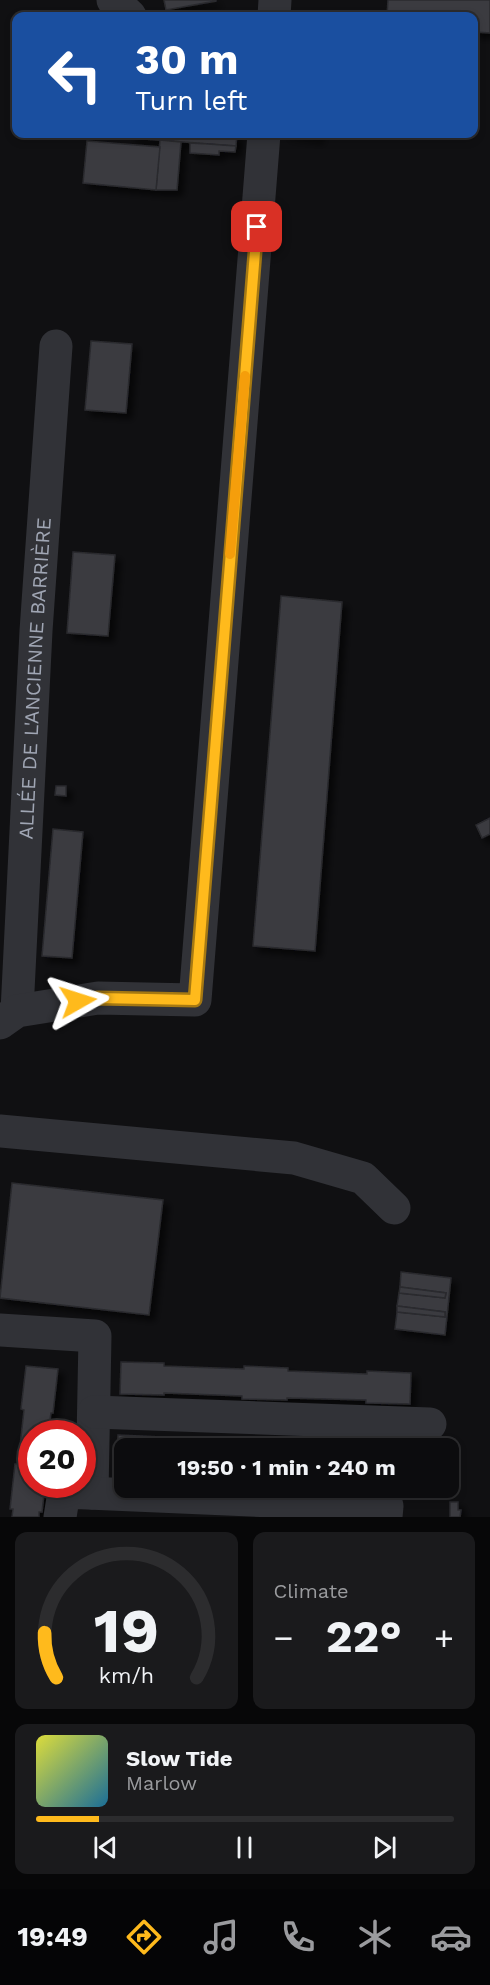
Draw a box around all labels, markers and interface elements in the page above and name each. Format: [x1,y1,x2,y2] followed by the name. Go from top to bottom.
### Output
[135,35,239,84] text: 30 m
[36,36,114,114] icon: left
[135,85,247,117] text: Turn left
[231,201,282,252] pin
[240,210,273,243] icon: arrive
[14,517,56,840] street label: ALLÉE DE L'ANCIENNE BARRIÈRE
[46,969,110,1033] position arrow
[18,1420,96,1498] speed limit sign: 20
[177,1455,396,1480] text: 19:50 · 1 min · 240 m
[274,1579,349,1603] text: Climate
[94,1594,159,1667] text: 19
[326,1610,402,1663] text: 22°
[274,1618,293,1657] text: −
[434,1618,454,1657] text: +
[99,1663,154,1688] text: km/h
[126,1746,233,1771] text: Slow Tide
[126,1771,197,1795] text: Marlow
[89,1831,122,1864] icon: previous
[228,1831,261,1864] icon: pause
[368,1831,401,1864] icon: next
[123,1916,165,1958] icon: directions
[200,1916,242,1958] icon: music
[277,1916,319,1958] icon: phone
[354,1916,396,1958] icon: climate
[430,1916,472,1958] icon: car
[17,1921,88,1953] text: 19:49

